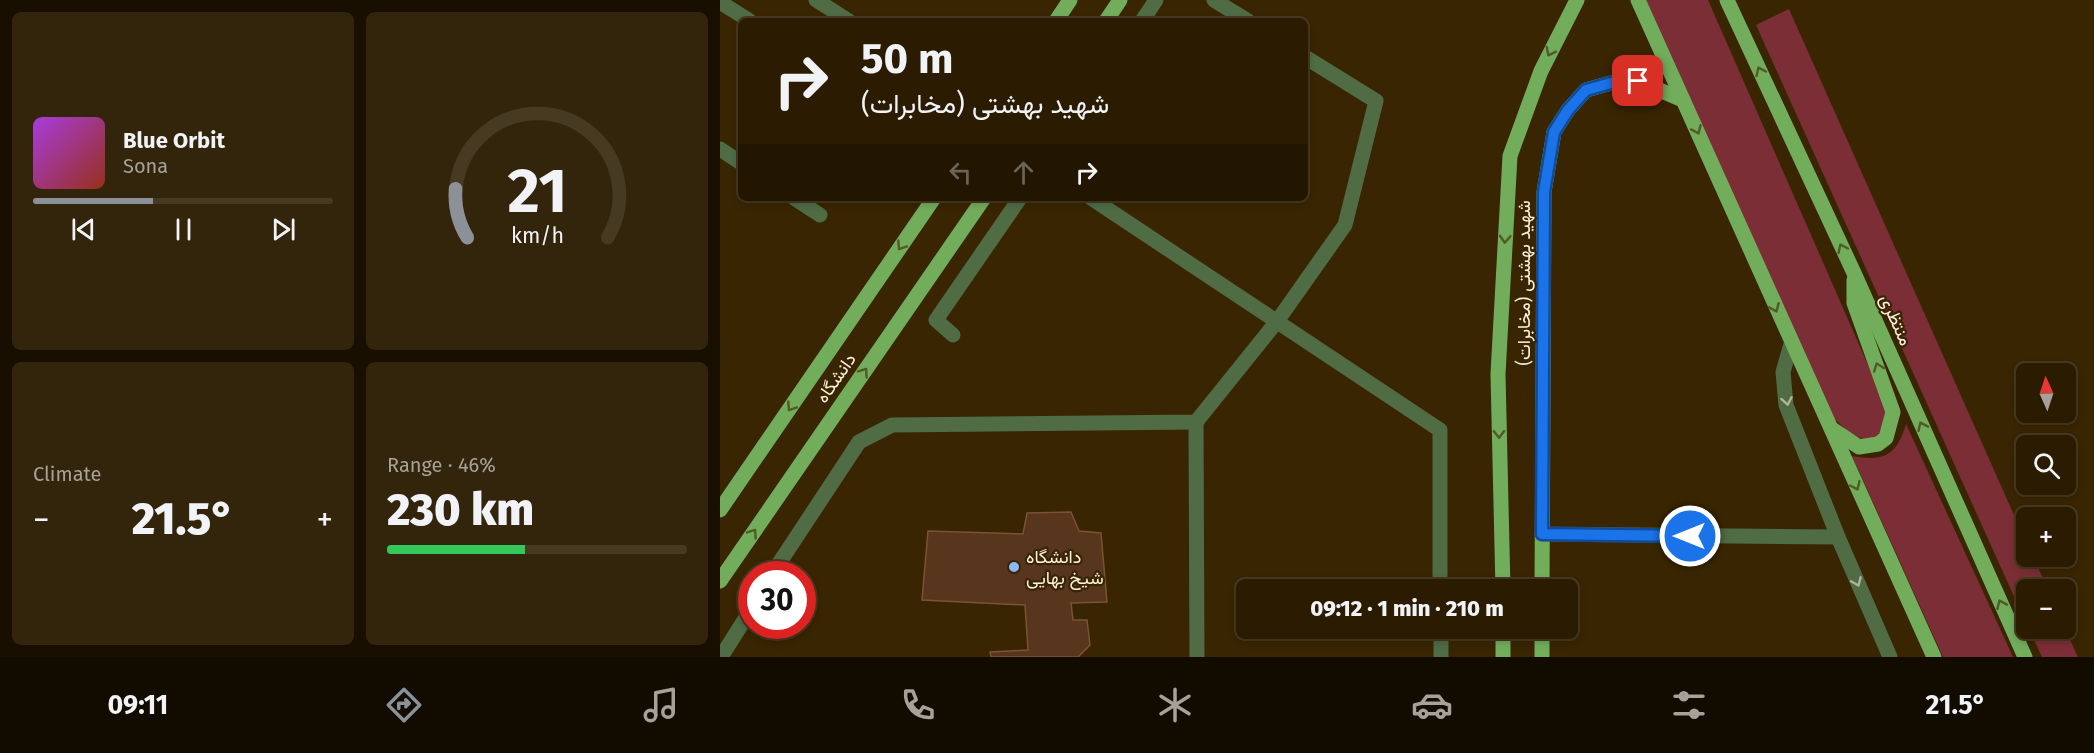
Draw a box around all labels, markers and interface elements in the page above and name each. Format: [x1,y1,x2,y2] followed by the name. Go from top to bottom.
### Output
[861,34,954,84] text: 50 m
[762,42,840,120] icon: right
[1546,46,1558,57] one-way arrow
[1612,55,1663,106] pin
[1621,64,1654,97] icon: arrive
[1755,66,1767,77] one-way arrow
[861,88,1109,120] text: شهید بهشتی (مخابرات)
[1689,123,1701,134] one-way arrow
[123,127,225,154] text: Blue Orbit
[123,154,168,178] text: Sona
[507,154,567,229] text: 21
[944,156,977,189] icon: left
[1007,156,1040,189] icon: ahead
[1070,156,1103,189] icon: right
[1513,200,1535,366] street label: شهید بهشتی (مخابرات)
[67,213,100,246] icon: previous
[167,213,200,246] icon: pause
[267,213,300,246] icon: next
[510,224,564,250] text: km/h
[1499,235,1512,244] one-way arrow
[897,240,908,251] one-way arrow
[1837,243,1849,254] one-way arrow
[1875,291,1917,349] street label: منتظری
[1768,302,1780,313] one-way arrow
[811,349,861,407] street label: دانشگاه
[1872,362,1885,373] one-way arrow
[2016,363,2076,423] north arrow
[2016,363,2076,639] map controls
[857,368,868,379] one-way arrow
[1780,395,1793,405] one-way arrow
[787,400,798,411] one-way arrow
[1917,421,1929,432] one-way arrow
[1493,429,1505,438] one-way arrow
[2016,435,2076,495] button: search
[387,453,496,477] text: Range · 46%
[33,462,101,486] text: Climate
[1848,479,1860,490] one-way arrow
[387,483,534,537] text: 230 km
[132,492,234,546] text: 21.5°
[33,500,50,540] text: −
[317,500,333,540] text: +
[1658,504,1722,568] position arrow
[2016,507,2076,567] button: +
[746,528,757,539] one-way arrow
[1026,546,1104,590] place label: دانشگاه شیخ بهایی
[1007,560,1021,574] marker: دانشگاه شیخ بهایی
[738,561,816,639] speed limit sign: 30
[1850,576,1862,587] one-way arrow
[2016,579,2076,639] button: −
[1310,595,1504,622] text: 09:12 · 1 min · 210 m
[1997,599,2009,610] one-way arrow
[383,684,425,726] icon: directions
[640,684,682,726] icon: music
[897,684,939,726] icon: phone
[1154,684,1196,726] icon: climate
[1411,684,1453,726] icon: car
[1668,684,1710,726] icon: filters
[108,689,168,721] text: 09:11
[1926,689,1986,721] text: 21.5°

